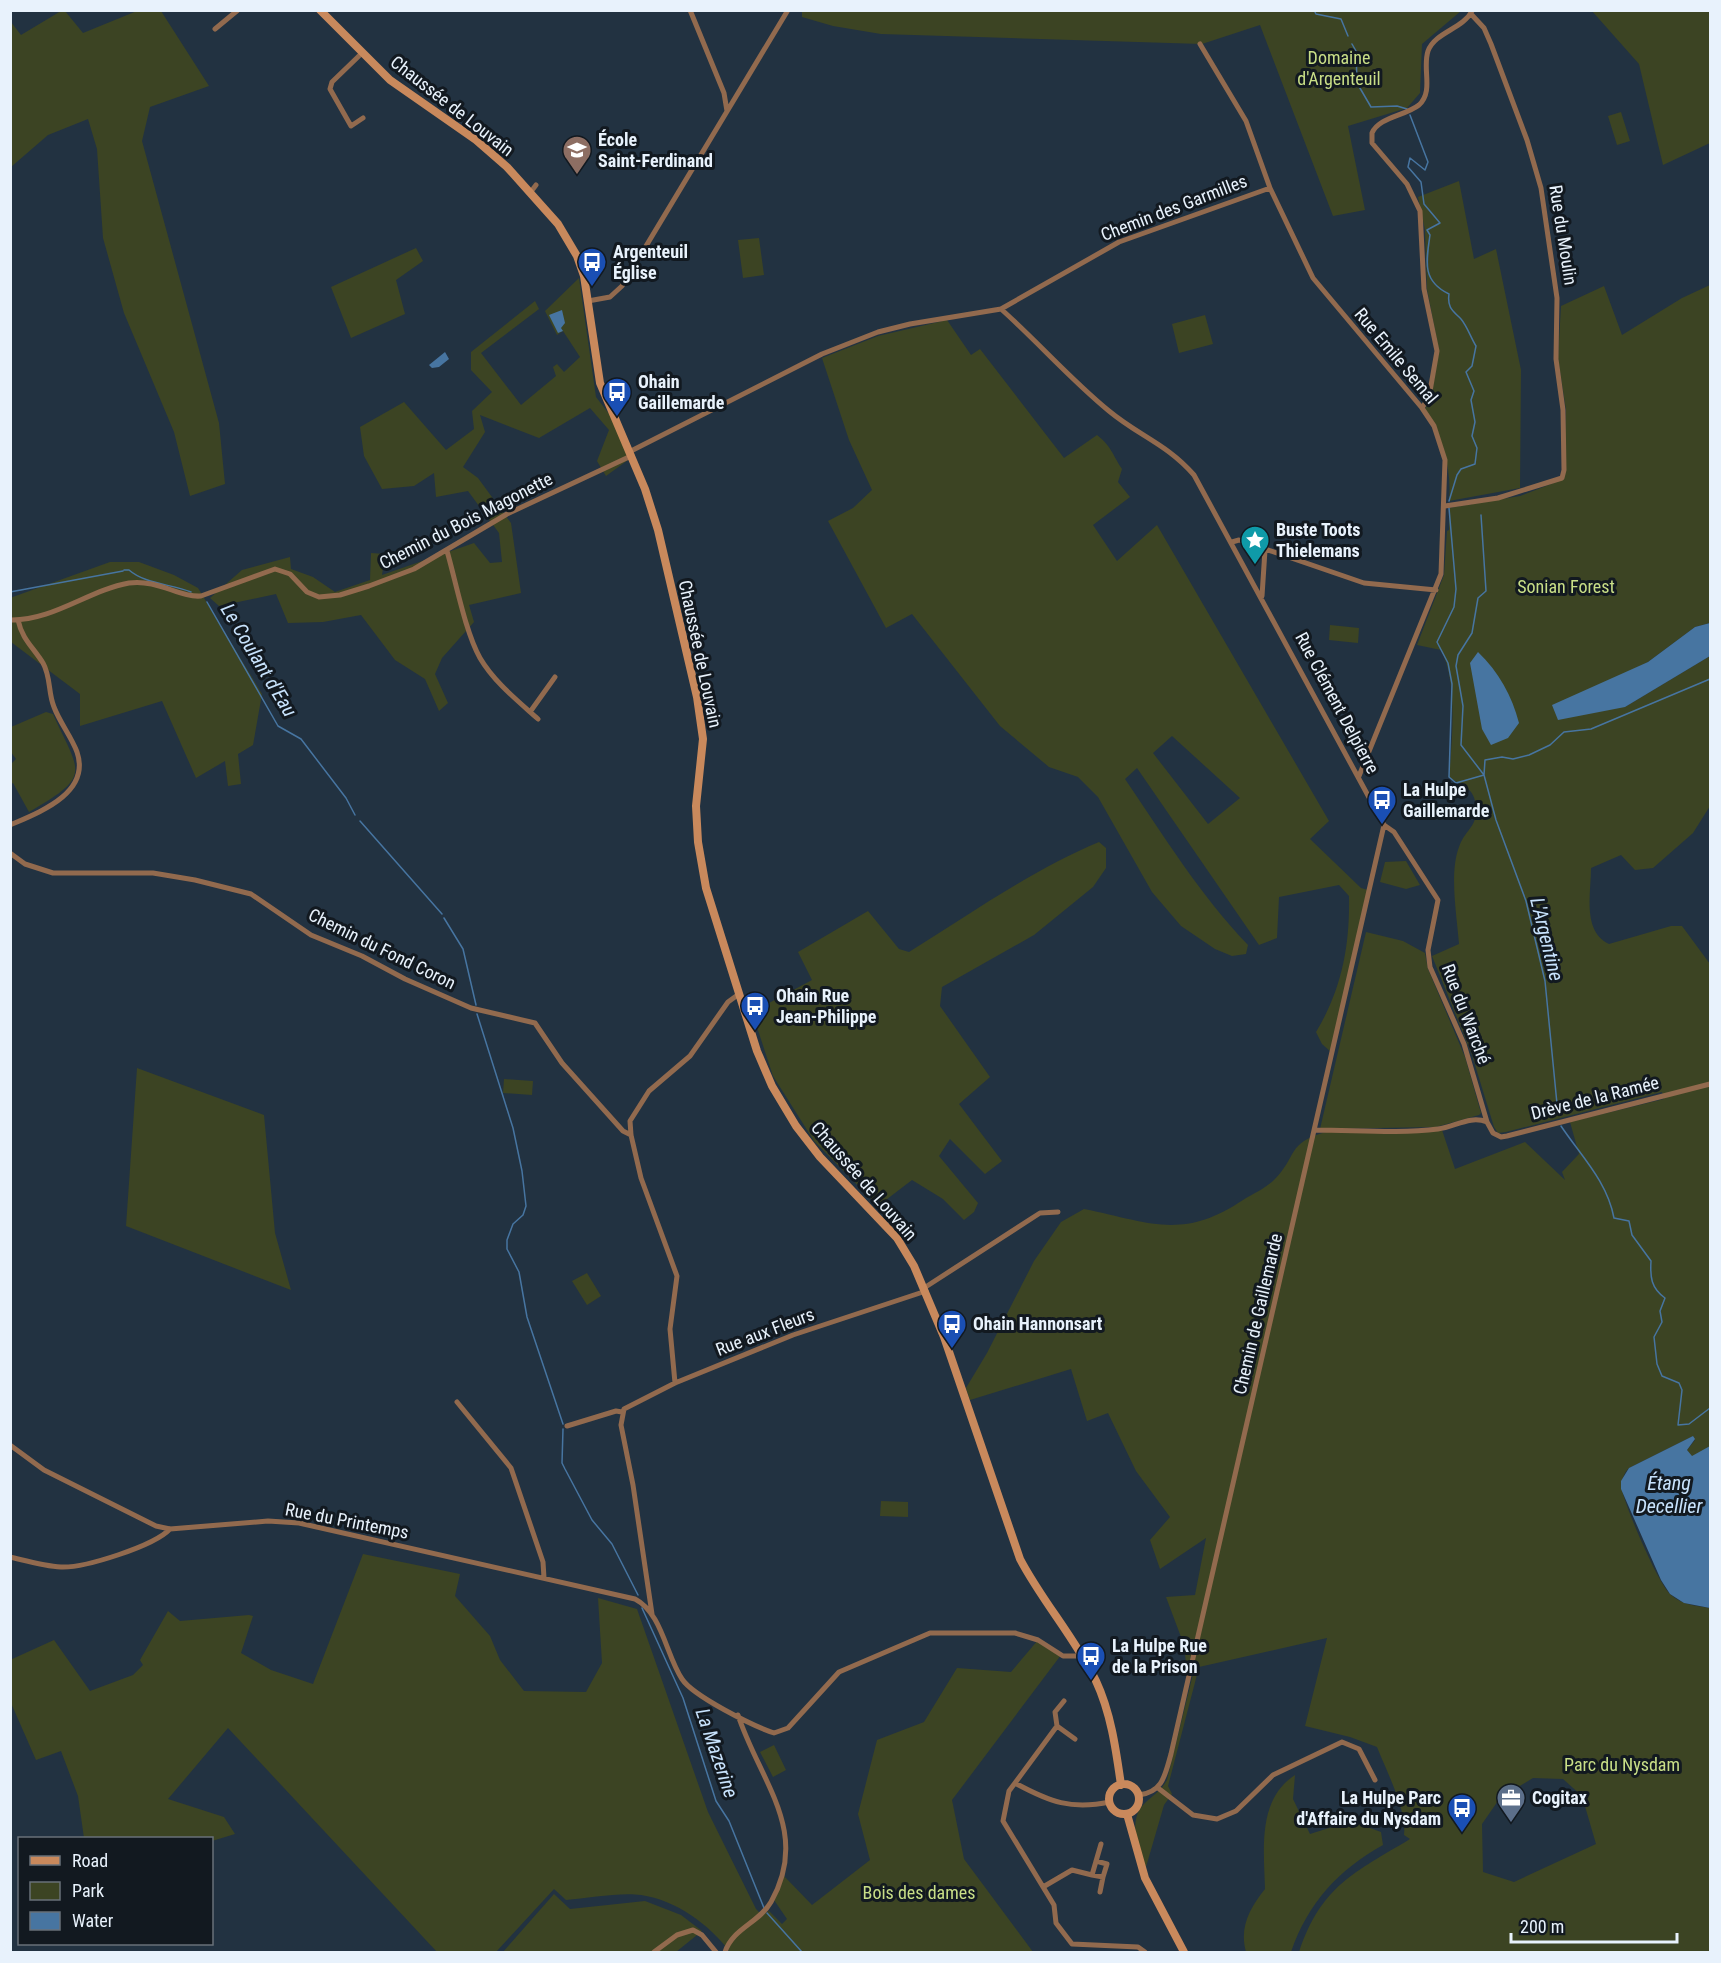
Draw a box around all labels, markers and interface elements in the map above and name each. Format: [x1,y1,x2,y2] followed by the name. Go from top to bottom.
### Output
[1297,47,1381,89] park label: Domaine d'Argenteuil
[387,51,518,160] street label: Chaussée de Louvain
[598,129,713,171] place label: École Saint-Ferdinand
[561,134,593,176] school or university icon: École Saint-Ferdinand
[1098,170,1250,245] street label: Chemin des Garmilles
[1545,183,1582,286] street label: Rue du Moulin
[613,241,688,283] place label: Argenteuil Église
[576,246,608,288] bus stop icon: Argenteuil Église
[1350,304,1442,408] street label: Rue Emile Semal
[638,371,725,413] place label: Ohain Gaillemarde
[601,376,633,418] bus stop icon: Ohain Gaillemarde
[376,468,556,573] street label: Chemin du Bois Magonette
[1276,519,1360,561] place label: Buste Toots Thielemans
[1239,524,1271,566] place icon: Buste Toots Thielemans
[1517,576,1615,597] park label: Sonian Forest
[675,578,726,730] street label: Chaussée de Louvain
[216,599,302,721] water label: Le Coulant d'Eau
[1291,628,1384,777] street label: Rue Clément Delpierre
[1403,779,1490,821] place label: La Hulpe Gaillemarde
[1366,784,1398,826] bus stop icon: La Hulpe Gaillemarde
[1525,895,1569,983] water label: L'Argentine
[305,904,459,993] street label: Chemin du Fond Coron
[1438,961,1495,1067] street label: Rue du Warché
[776,985,877,1027] place label: Ohain Rue Jean-Philippe
[739,990,771,1032] bus stop icon: Ohain Rue Jean-Philippe
[1529,1071,1661,1124] street label: Drève de la Ramée
[807,1117,922,1244] street label: Chaussée de Louvain
[1229,1231,1286,1396] street label: Chemin de Gaillemarde
[713,1303,817,1360] street label: Rue aux Fleurs
[936,1308,968,1350] bus stop icon: Ohain Hannonsart
[973,1313,1103,1334] place label: Ohain Hannonsart
[1636,1471,1703,1518] water label: Étang Decellier
[284,1498,411,1543] street label: Rue du Printemps
[1112,1635,1207,1677] place label: La Hulpe Rue de la Prison
[1075,1640,1107,1682] bus stop icon: La Hulpe Rue de la Prison
[690,1705,744,1801] water label: La Mazerine
[1564,1754,1680,1775] park label: Parc du Nysdam
[1495,1782,1527,1824] office icon: Cogitax
[1296,1787,1441,1829] place label: La Hulpe Parc d'Affaire du Nysdam
[1532,1787,1587,1808] place label: Cogitax
[1446,1792,1478,1834] bus stop icon: La Hulpe Parc d'Affaire du Nysdam
[18,1837,213,1945] legend
[72,1850,108,1871] text: Road
[72,1880,104,1901] text: Park
[863,1882,975,1903] park label: Bois des dames
[1511,1906,1678,1944] scale bar
[72,1910,114,1931] text: Water
[1520,1916,1564,1937] text: 200 m

